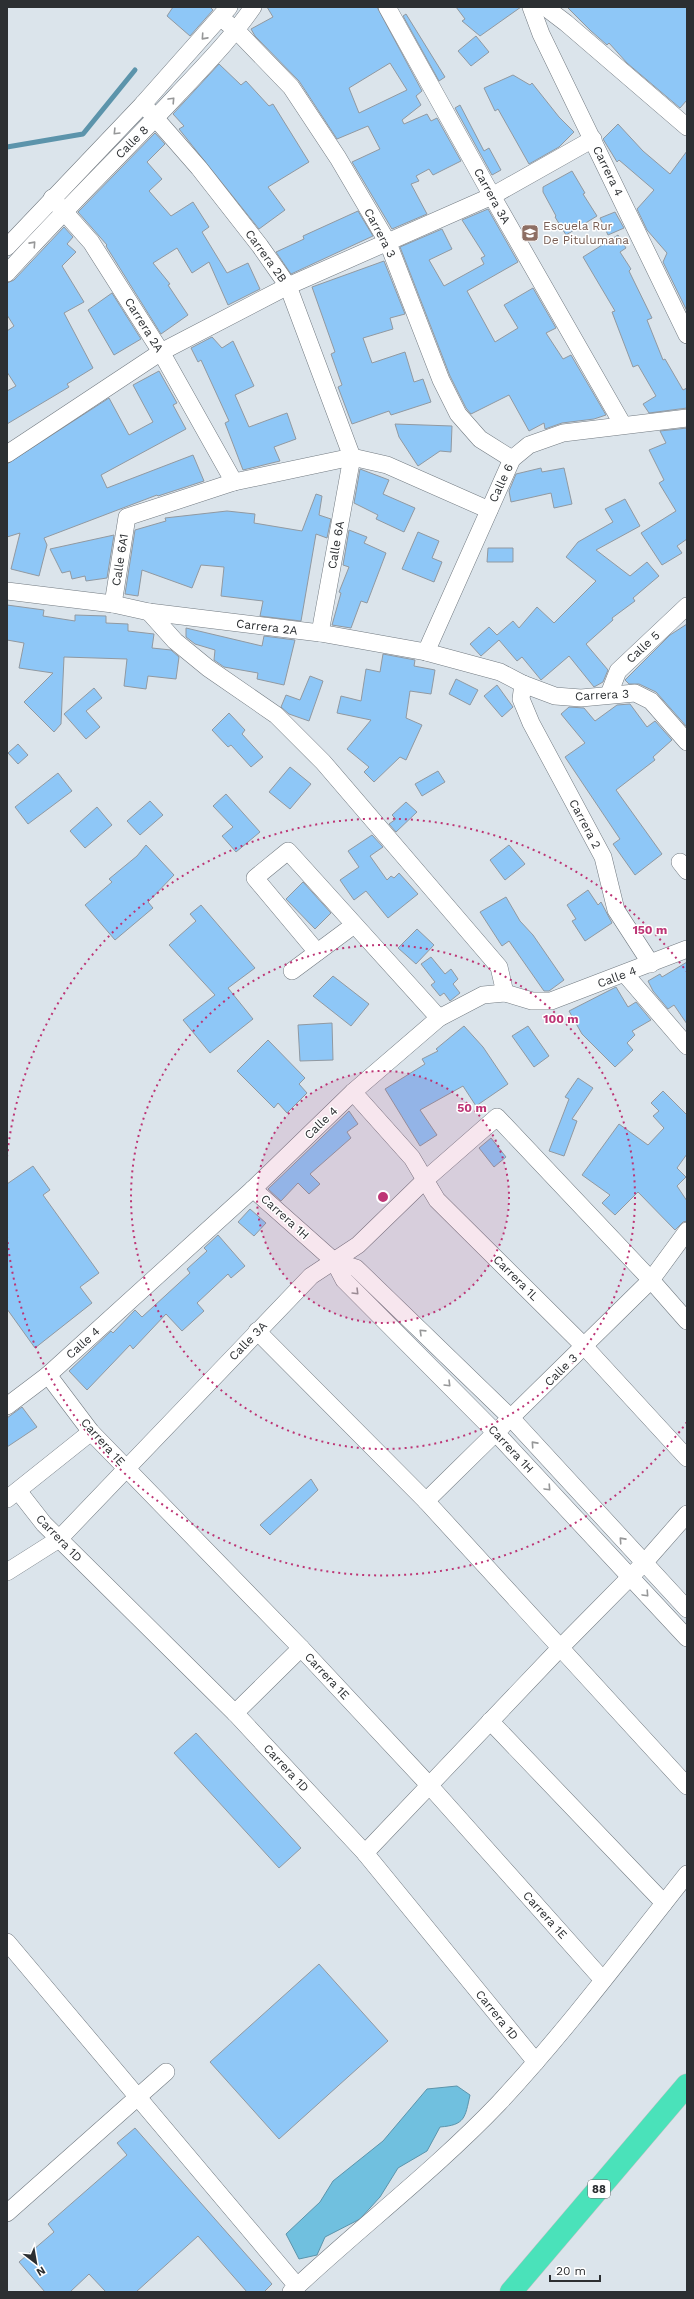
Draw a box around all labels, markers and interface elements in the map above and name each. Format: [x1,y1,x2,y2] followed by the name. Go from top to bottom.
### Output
[202,32,209,40] one-way arrow
[167,97,175,105] one-way arrow
[113,123,151,161] street label: Calle 8
[113,127,121,135] one-way arrow
[590,144,626,198] street label: Carrera 4
[471,166,513,226] street label: Carrera 3A
[361,206,399,260] street label: Carrera 3
[543,219,629,247] place label: Escuela Rur De Pitulumana
[520,223,540,243] school or university icon: Escuela Rur De Pitulumana
[242,227,290,285] street label: Carrera 2B
[28,241,36,249] one-way arrow
[122,295,166,355] street label: Carrera 2A
[486,462,516,504] street label: Calle 6
[325,520,347,570] street label: Calle 6A
[109,533,131,587] street label: Calle 6A1
[235,616,299,638] street label: Carrera 2A
[623,628,663,666] street label: Calle 5
[575,687,629,703] street label: Carrera 3
[566,797,604,851] street label: Carrera 2
[633,923,667,937] text: 150 m
[595,963,639,991] street label: Calle 4
[543,1012,579,1026] text: 100 m
[457,1101,487,1115] text: 50 m
[301,1104,341,1142] street label: Calle 4
[376,1190,390,1204] centre of rings
[258,1192,312,1242] street label: Carrera 1H
[490,1252,542,1304] street label: Carrera 1L
[351,1287,359,1295] one-way arrow
[226,1319,270,1363] street label: Calle 3A
[63,1324,103,1362] street label: Calle 4
[420,1330,427,1337] one-way arrow
[542,1351,580,1389] street label: Calle 3
[443,1380,451,1387] one-way arrow
[78,1415,128,1469] street label: Carrera 1E
[485,1422,537,1476] street label: Carrera 1H
[532,1441,539,1449] one-way arrow
[543,1483,550,1491] one-way arrow
[33,1512,85,1564] street label: Carrera 1D
[619,1537,627,1545] one-way arrow
[641,1589,648,1597] one-way arrow
[302,1650,352,1703] street label: Carrera 1E
[260,1741,312,1795] street label: Carrera 1D
[520,1888,570,1942] street label: Carrera 1E
[473,1987,521,2043] street label: Carrera 1D
[588,2180,610,2198] road number: 88
[16,2243,56,2283] north arrow
[550,2257,600,2283] scale bar
[34,2263,48,2279] text: N
[556,2264,586,2278] text: 20 m

